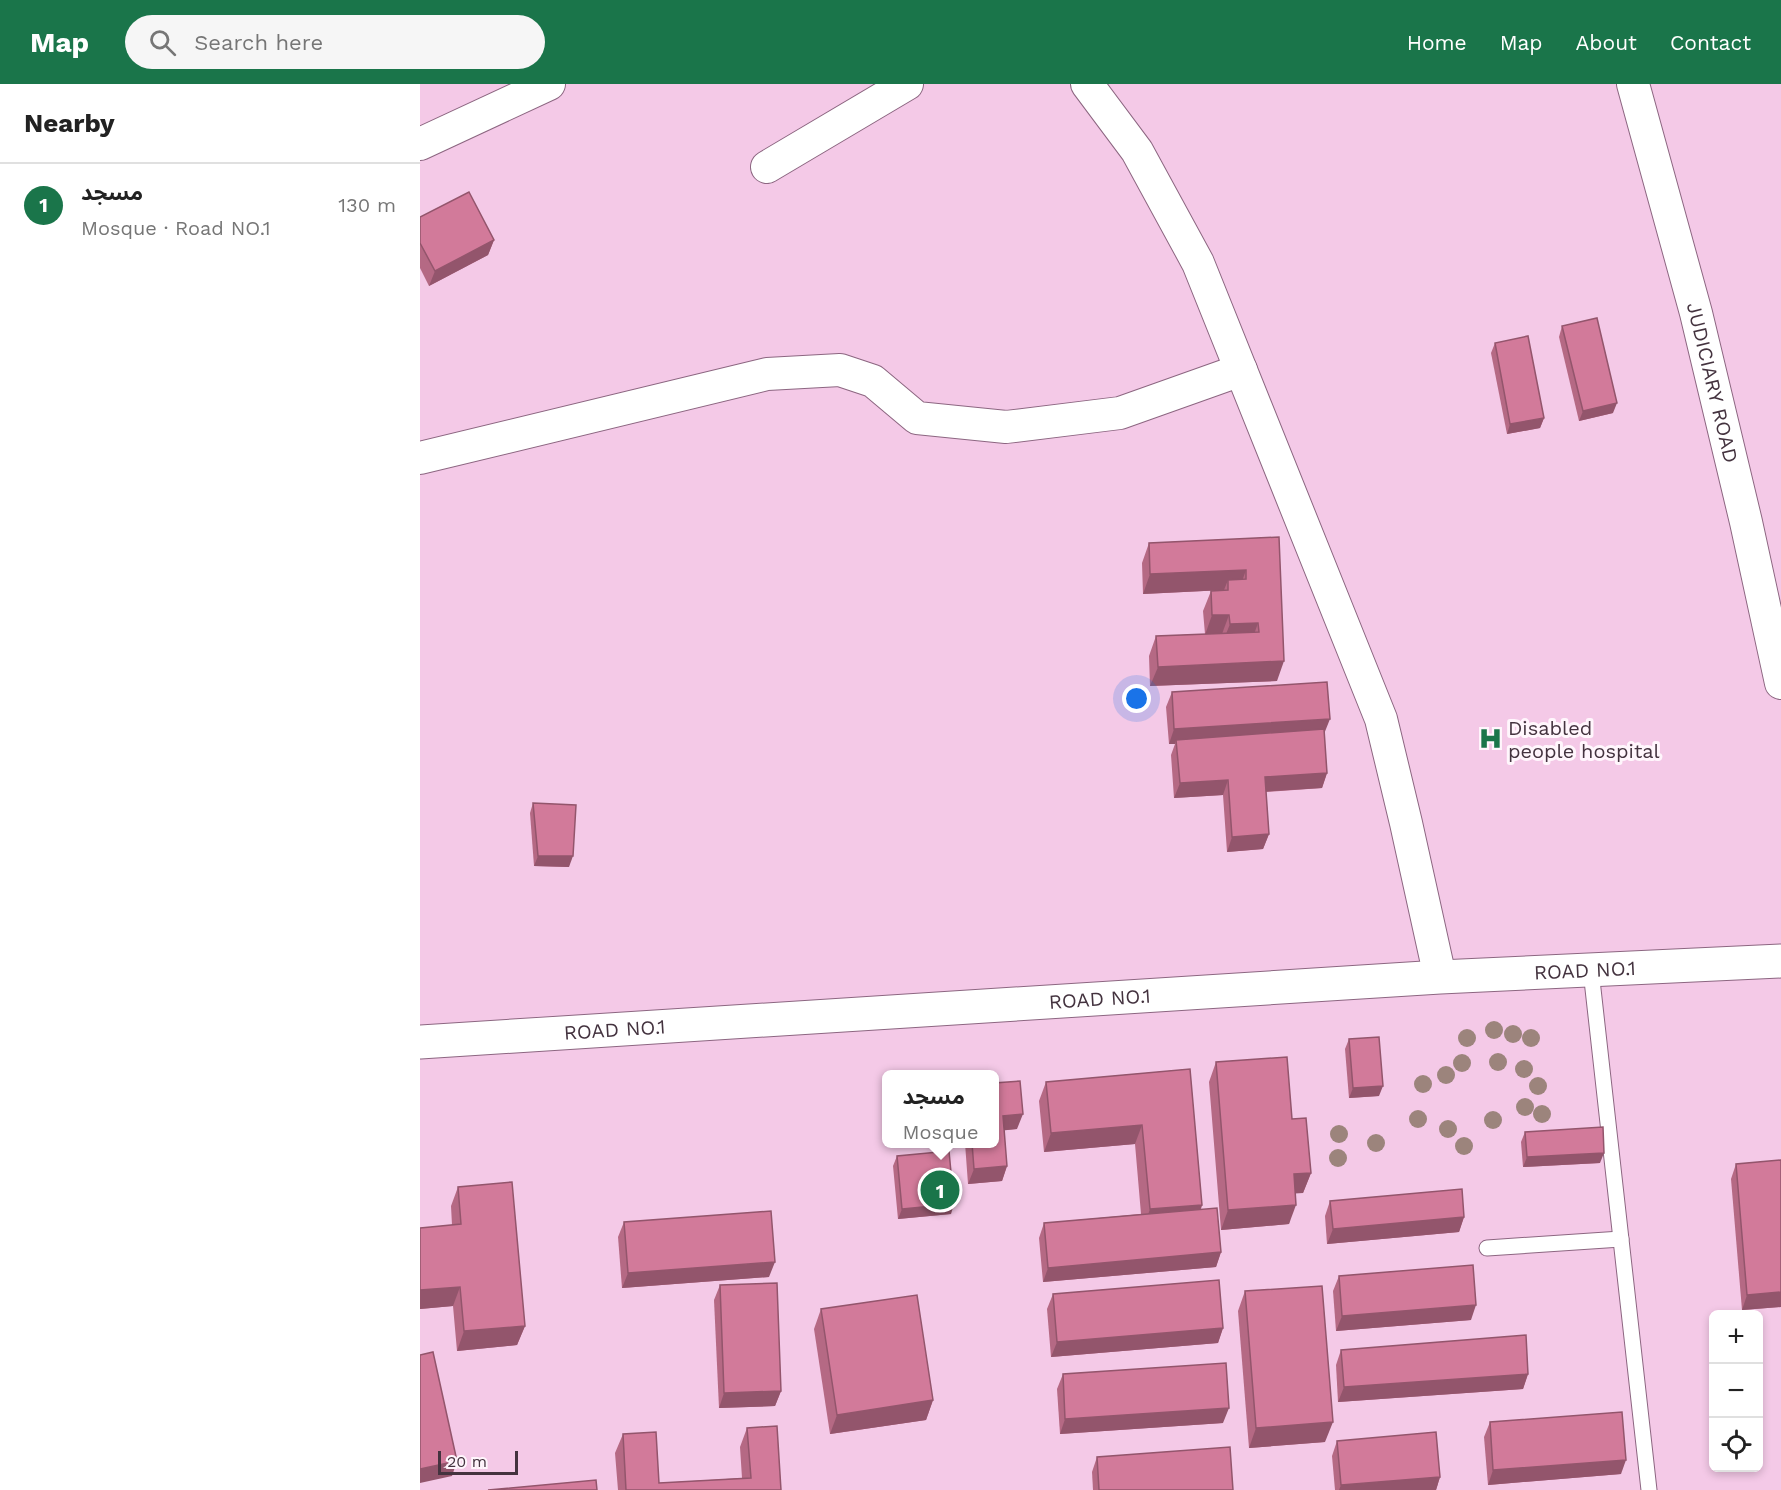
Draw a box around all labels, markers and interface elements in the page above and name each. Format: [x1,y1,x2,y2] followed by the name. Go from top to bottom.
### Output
[125,15,545,69] search box
[30,26,89,59] text: Map
[146,26,179,59] icon: search
[194,30,323,55] text: Search here
[1407,30,1467,55] text: Home
[1500,30,1543,55] text: Map
[1576,30,1637,55] text: About
[1670,30,1751,55] text: Contact
[24,108,115,138] text: Nearby
[81,180,143,205] text: مسجد
[39,193,48,217] text: 1
[338,193,396,217] text: 130 m
[81,216,270,240] text: Mosque · Road NO.1
[1682,300,1743,465] street label: JUDICIARY ROAD
[1122,684,1151,713] your location
[1508,716,1660,763] place label: Disabled people hospital
[1477,726,1503,752] hospital icon: Disabled people hospital
[1533,956,1636,985] street label: ROAD NO.1
[1048,983,1151,1014] street label: ROAD NO.1
[563,1014,666,1045] street label: ROAD NO.1
[882,1070,999,1148] popup
[903,1084,965,1109] text: مسجد
[903,1120,978,1144] text: Mosque
[920,1168,960,1212] pin: 1
[1709,1310,1763,1472] map controls
[1709,1310,1763,1364] button: +
[1709,1364,1763,1418] button: −
[1709,1418,1763,1472] button: locate
[438,1448,518,1476] scale bar
[447,1452,487,1471] text: 20 m

